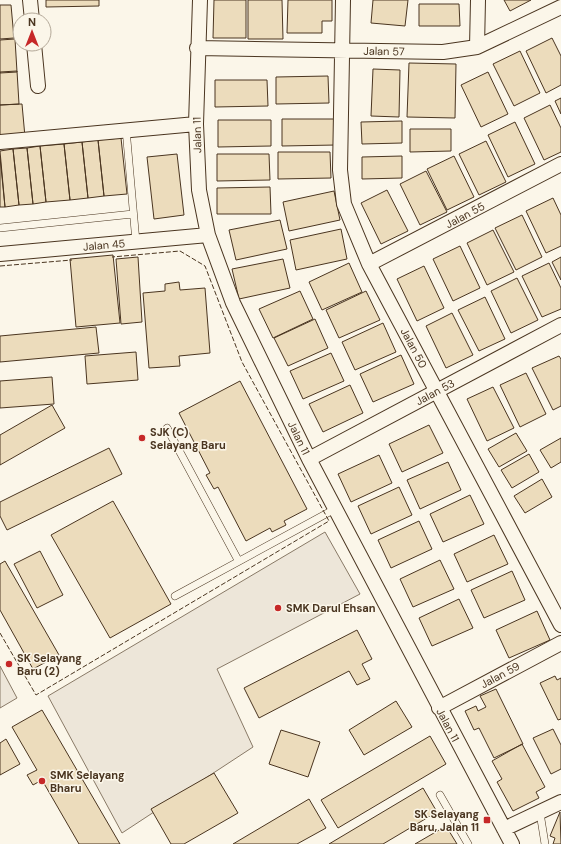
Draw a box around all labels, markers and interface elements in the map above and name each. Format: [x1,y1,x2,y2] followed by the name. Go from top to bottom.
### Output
[12,12,52,52] north arrow
[28,15,36,29] text: N
[363,44,405,58] street label: Jalan 57
[190,117,204,153] street label: Jalan 11
[443,199,487,231] street label: Jalan 55
[82,236,126,254] street label: Jalan 45
[398,326,430,370] street label: Jalan 50
[413,376,457,408] street label: Jalan 53
[285,419,313,457] street label: Jalan 11
[150,425,226,452] place label: SJK (C) Selayang Baru
[137,433,147,443] marker: SJK (C) Selayang Baru
[286,601,376,615] place label: SMK Darul Ehsan
[273,603,283,613] marker: SMK Darul Ehsan
[17,651,82,678] place label: SK Selayang Baru (2)
[4,659,14,669] marker: SK Selayang Baru (2)
[478,659,522,691] street label: Jalan 59
[433,706,463,744] street label: Jalan 11
[50,768,125,795] place label: SMK Selayang Bharu
[37,776,47,786] marker: SMK Selayang Bharu
[410,807,479,834] place label: SK Selayang Baru, Jalan 11
[482,815,492,825] marker: SK Selayang Baru, Jalan 11

